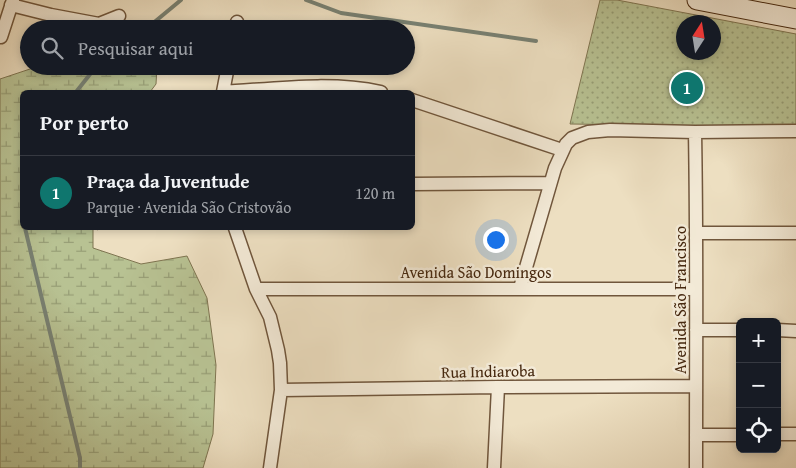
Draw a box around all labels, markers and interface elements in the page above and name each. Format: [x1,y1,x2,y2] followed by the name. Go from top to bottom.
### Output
[676,15,721,60] north arrow
[20,20,415,75] search box
[38,34,66,62] icon: search
[78,34,193,62] text: Pesquisar aqui
[671,69,703,107] pin: 1
[40,107,129,138] text: Por perto
[87,167,249,195] text: Praça da Juventude
[52,181,60,205] text: 1
[355,181,395,205] text: 120 m
[87,195,291,219] text: Parque · Avenida São Cristovão
[668,226,692,374] street label: Avenida São Francisco
[483,227,509,253] your location
[400,260,552,284] street label: Avenida São Domingos
[736,318,781,453] map controls
[736,318,781,363] button: +
[441,358,536,384] street label: Rua Indiaroba
[736,363,781,408] button: −
[736,408,781,453] button: locate

